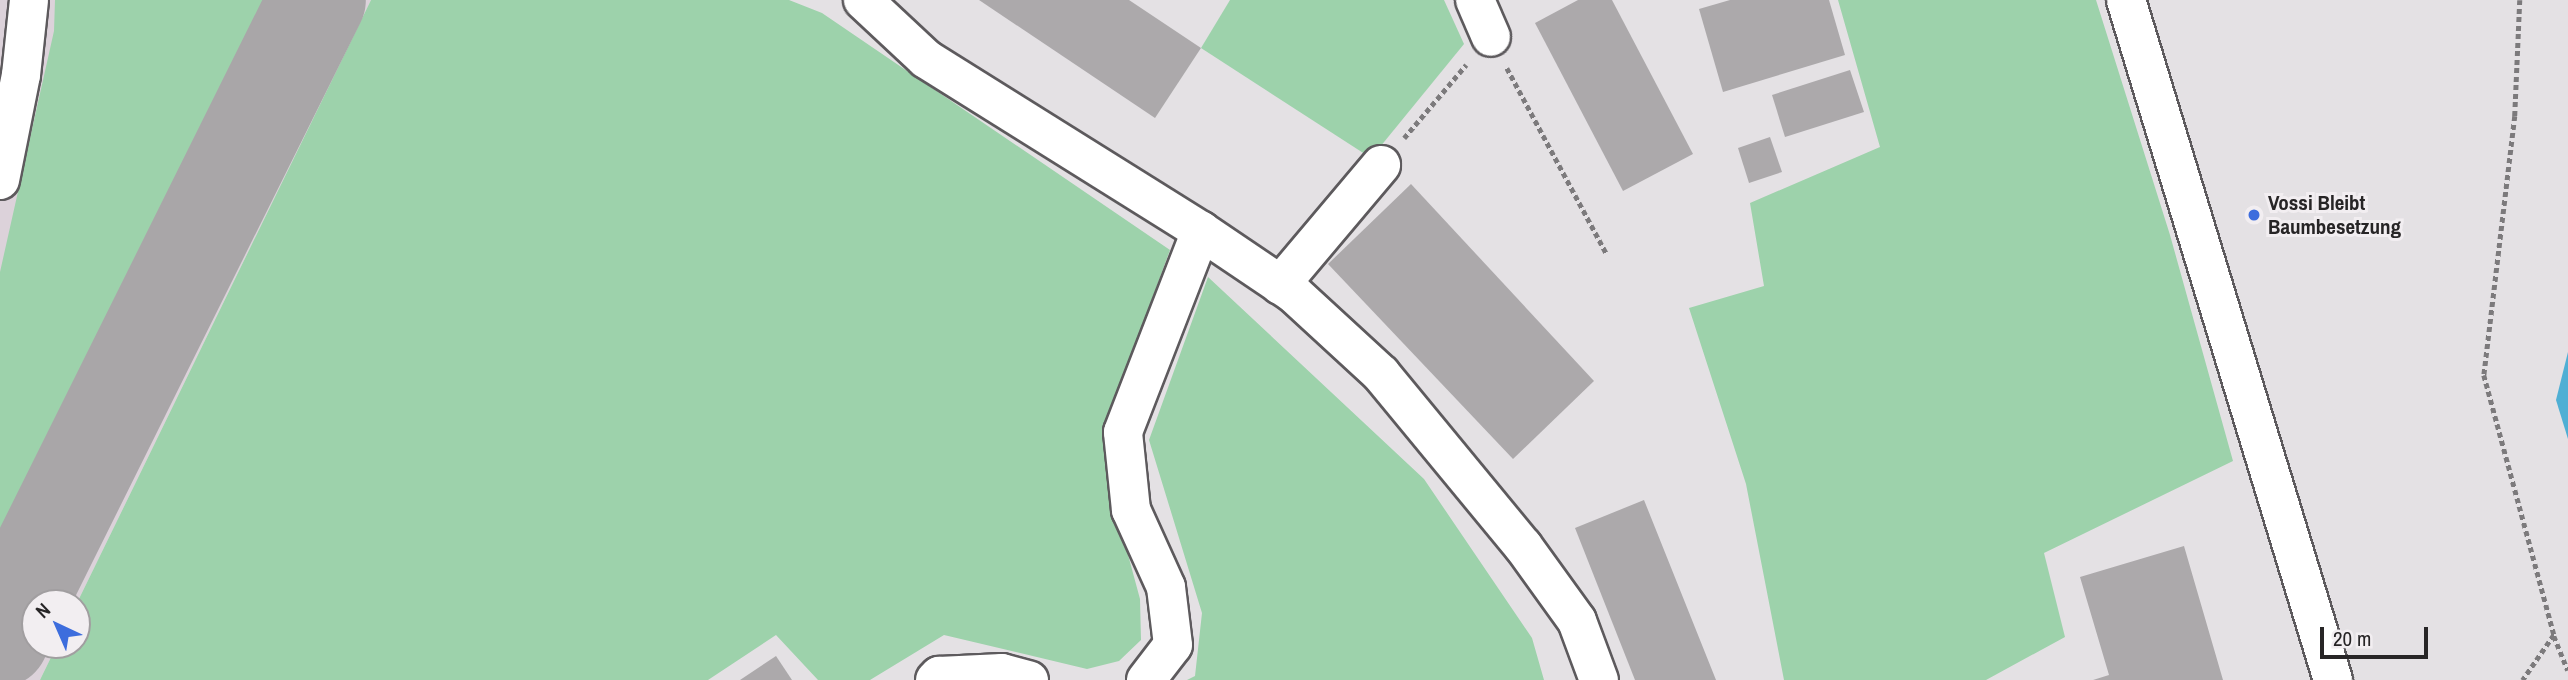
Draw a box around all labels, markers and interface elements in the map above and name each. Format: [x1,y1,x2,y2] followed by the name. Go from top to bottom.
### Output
[2268,190,2401,240] place label: Vossi Bleibt Baumbesetzung
[2246,207,2262,223] marker: Vossi Bleibt Baumbesetzung
[21,589,91,659] north arrow
[30,597,56,624] text: N
[2323,614,2432,658] scale bar
[2333,624,2371,653] text: 20 m

